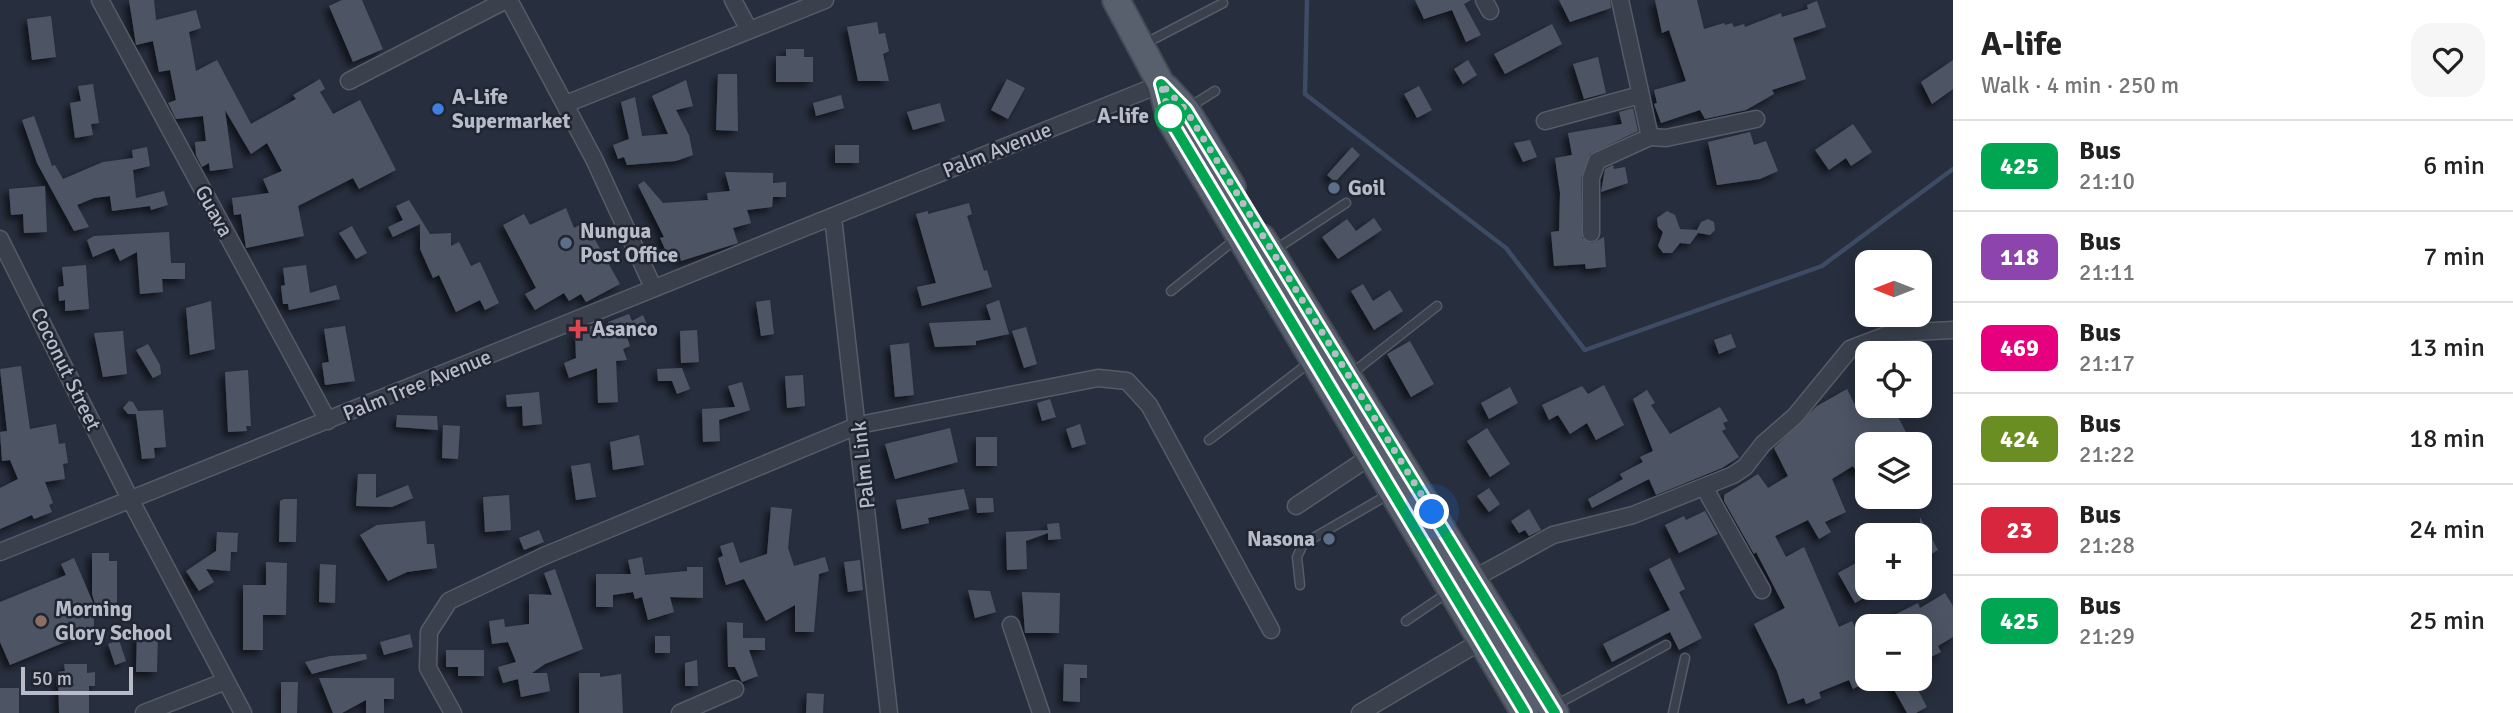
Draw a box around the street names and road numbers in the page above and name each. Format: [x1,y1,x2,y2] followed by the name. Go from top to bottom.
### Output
[939,116,1055,184] street label: Palm Avenue
[189,180,239,242] street label: Guava
[25,303,107,435] street label: Coconut Street
[339,343,495,427] street label: Palm Tree Avenue
[845,419,881,510] street label: Palm Link

